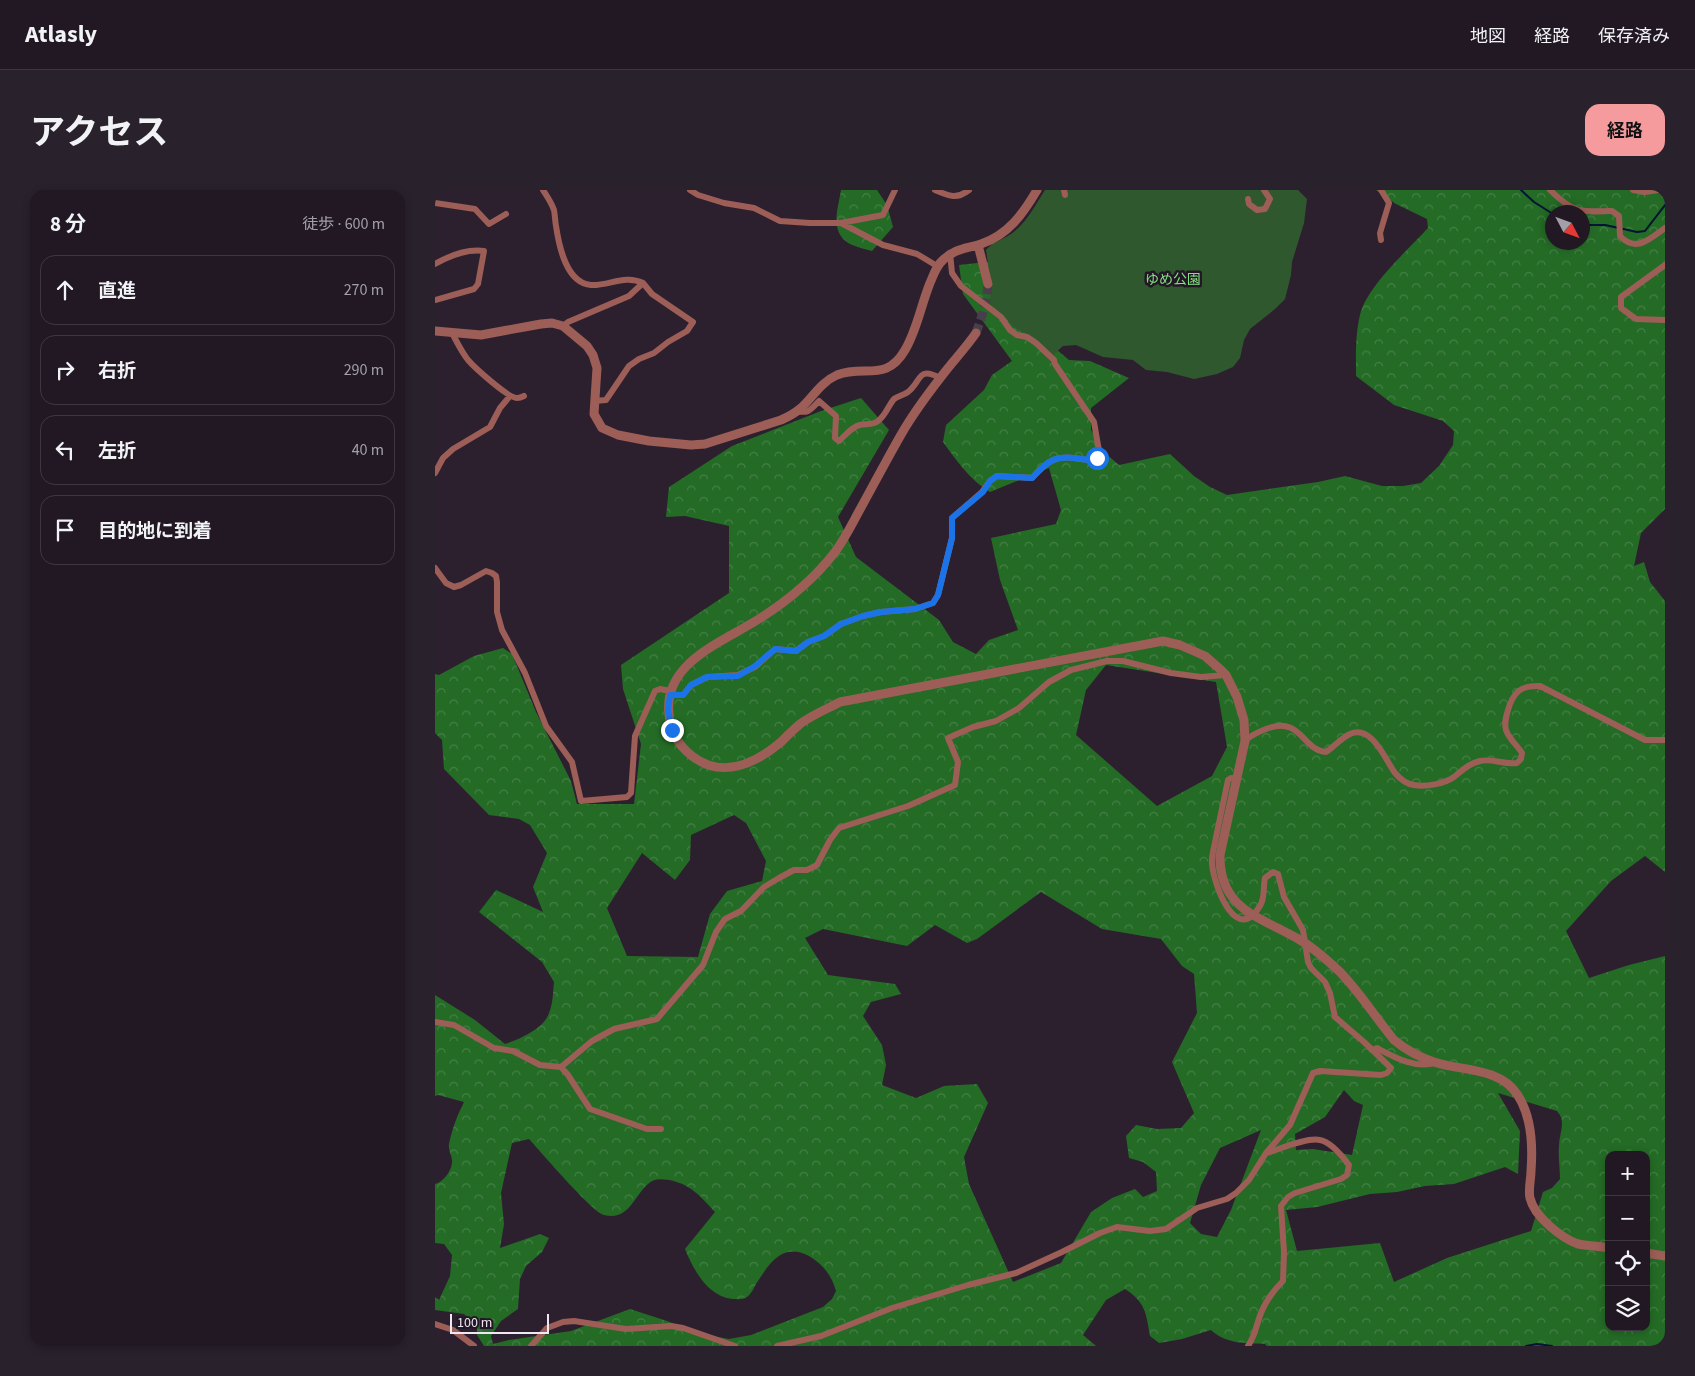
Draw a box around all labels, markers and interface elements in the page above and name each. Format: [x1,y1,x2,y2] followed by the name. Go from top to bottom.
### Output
[25,17,97,52] text: Atlasly
[1470,24,1506,49] text: 地図
[1534,24,1570,49] text: 経路
[1598,24,1670,49] text: 保存済み
[1585,104,1665,156] button: 経路
[30,108,168,158] text: アクセス
[1545,205,1590,250] north arrow
[50,209,86,239] text: 8 分
[302,213,385,235] text: 徒歩 · 600 m
[1145,270,1201,290] park label: ゆめ公園
[51,276,79,304] icon: ahead
[98,278,136,305] text: 直進
[344,279,384,301] text: 270 m
[51,356,79,384] icon: right
[98,358,136,385] text: 右折
[344,359,384,381] text: 290 m
[51,436,79,464] icon: left
[98,438,136,465] text: 左折
[352,439,384,461] text: 40 m
[1086,447,1109,470] route start
[51,516,79,544] icon: arrive
[98,518,212,545] text: 目的地に到着
[661,719,684,742] route end
[1605,1151,1650,1331] map controls
[1605,1151,1650,1196] button: +
[1605,1196,1650,1241] button: −
[1605,1241,1650,1286] button: locate
[1605,1286,1650,1331] button: layers
[450,1311,549,1334] scale bar
[457,1313,492,1333] text: 100 m

